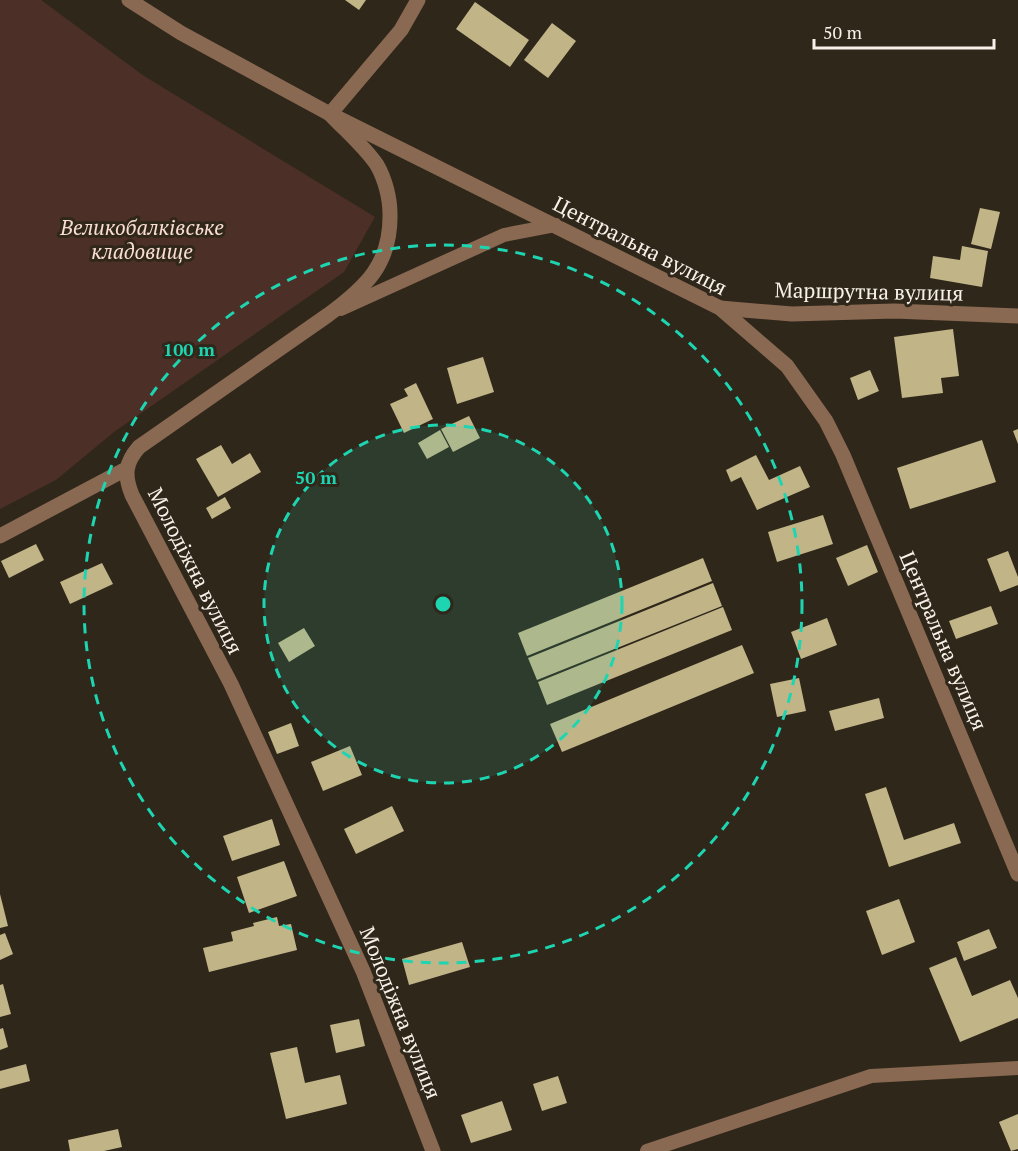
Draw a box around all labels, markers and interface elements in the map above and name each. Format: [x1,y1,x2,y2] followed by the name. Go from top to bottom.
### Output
[814,12,994,50] scale bar
[823,20,863,44] text: 50 m
[549,189,732,301] street label: Центральна вулиця
[59,213,224,265] park label: Великобалківське кладовище
[774,275,964,307] street label: Маршрутна вулиця
[163,337,215,361] text: 100 m
[295,465,337,489] text: 50 m
[142,482,250,659] street label: Молодіжна вулиця
[894,547,994,734] street label: Центральна вулиця
[433,594,453,614] centre of rings
[354,922,448,1103] street label: Молодіжна вулиця

